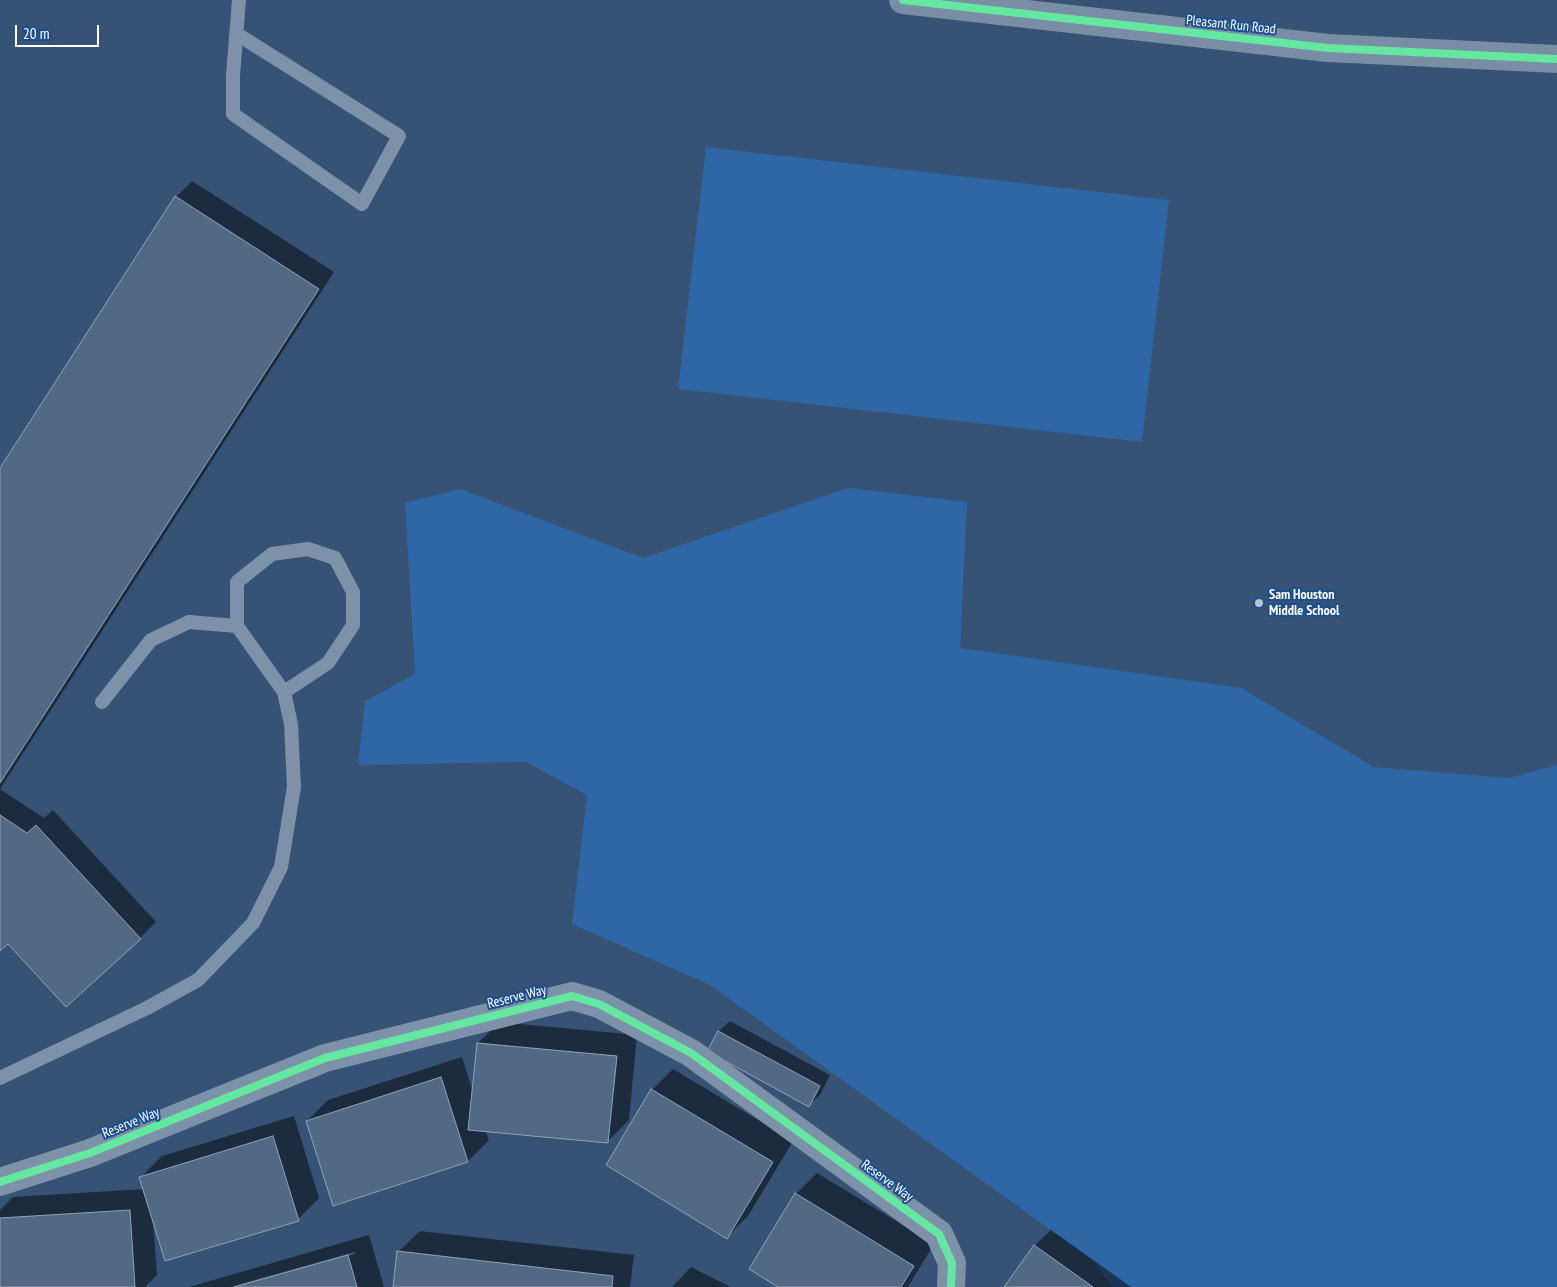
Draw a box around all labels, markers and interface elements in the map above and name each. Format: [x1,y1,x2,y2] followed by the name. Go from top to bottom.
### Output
[1185,12,1277,38] street label: Pleasant Run Road
[18,15,101,47] scale bar
[23,24,49,43] text: 20 m
[1269,587,1339,620] place label: Sam Houston Middle School
[1253,597,1265,609] marker: Sam Houston Middle School
[486,982,548,1012] street label: Reserve Way
[100,1104,162,1142] street label: Reserve Way
[858,1156,916,1206] street label: Reserve Way

